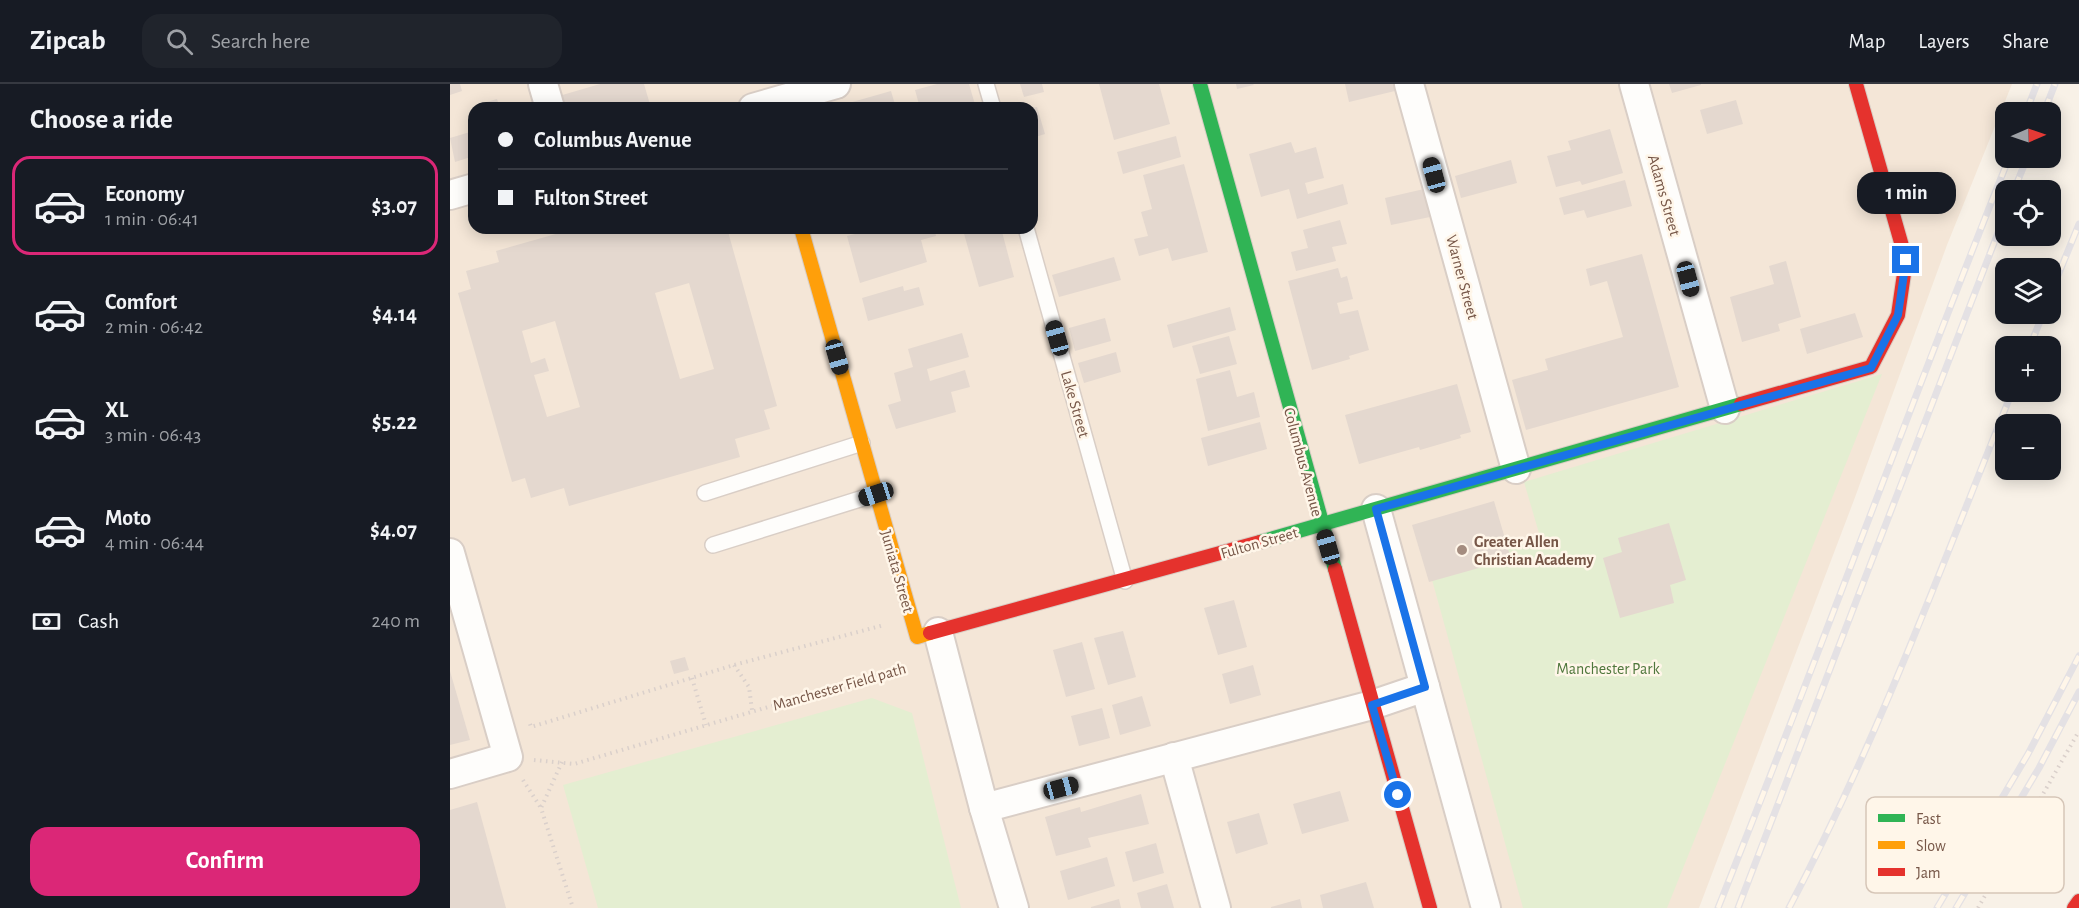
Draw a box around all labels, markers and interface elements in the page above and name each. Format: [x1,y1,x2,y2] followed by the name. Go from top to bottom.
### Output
[142,14,562,68] search box
[163,25,196,58] icon: search
[30,27,106,55] text: Zipcab
[211,30,310,52] text: Search here
[1849,31,1885,52] text: Map
[1918,31,1969,52] text: Layers
[2002,31,2049,52] text: Share
[1995,102,2061,168] north arrow
[1995,102,2061,480] map controls
[30,106,173,133] text: Choose a ride
[534,129,692,151] text: Columbus Avenue
[1645,153,1683,238] street label: Adams Street
[1421,155,1447,195] car
[1856,173,1956,215] callout: 1 min
[33,179,87,233] icon: car
[1995,180,2061,246] button: locate
[105,183,185,205] text: Economy
[1885,183,1928,203] text: 1 min
[534,187,648,209] text: Fulton Street
[372,195,417,217] text: $3.07
[105,209,199,229] text: 1 min · 06:41
[1443,233,1481,321] street label: Warner Street
[1892,246,1919,273] route end
[1995,258,2061,324] button: layers
[1675,259,1701,299] car
[33,287,87,341] icon: car
[105,291,177,313] text: Comfort
[372,303,417,325] text: $4.14
[105,317,203,337] text: 2 min · 06:42
[1043,318,1071,358] car
[1995,336,2061,402] button: +
[823,337,851,377] car
[1058,369,1092,440] street label: Lake Street
[33,395,87,449] icon: car
[105,399,128,421] text: XL
[1281,406,1325,519] street label: Columbus Avenue
[372,411,417,433] text: $5.22
[1995,414,2061,480] button: −
[105,425,201,445] text: 3 min · 06:43
[856,480,896,508] car
[33,503,87,557] icon: car
[105,507,151,529] text: Moto
[370,519,417,541] text: $4.07
[1219,524,1300,562] street label: Fulton Street
[1314,527,1342,567] car
[878,528,916,614] street label: Juniata Street
[105,533,204,553] text: 4 min · 06:44
[1474,534,1594,569] place label: Greater Allen Christian Academy
[1455,543,1469,557] marker: Greater Allen Christian Academy
[30,605,63,638] icon: cash
[78,610,119,632] text: Cash
[371,611,420,631] text: 240 m
[771,660,908,714] street label: Manchester Field path
[1556,661,1660,677] park label: Manchester Park
[1041,775,1081,801] car
[1384,781,1411,808] route start
[1866,797,2064,893] legend
[1916,811,1941,827] text: Fast
[30,827,420,896] button: Confirm
[1916,838,1946,854] text: Slow
[1916,865,1941,881] text: Jam

